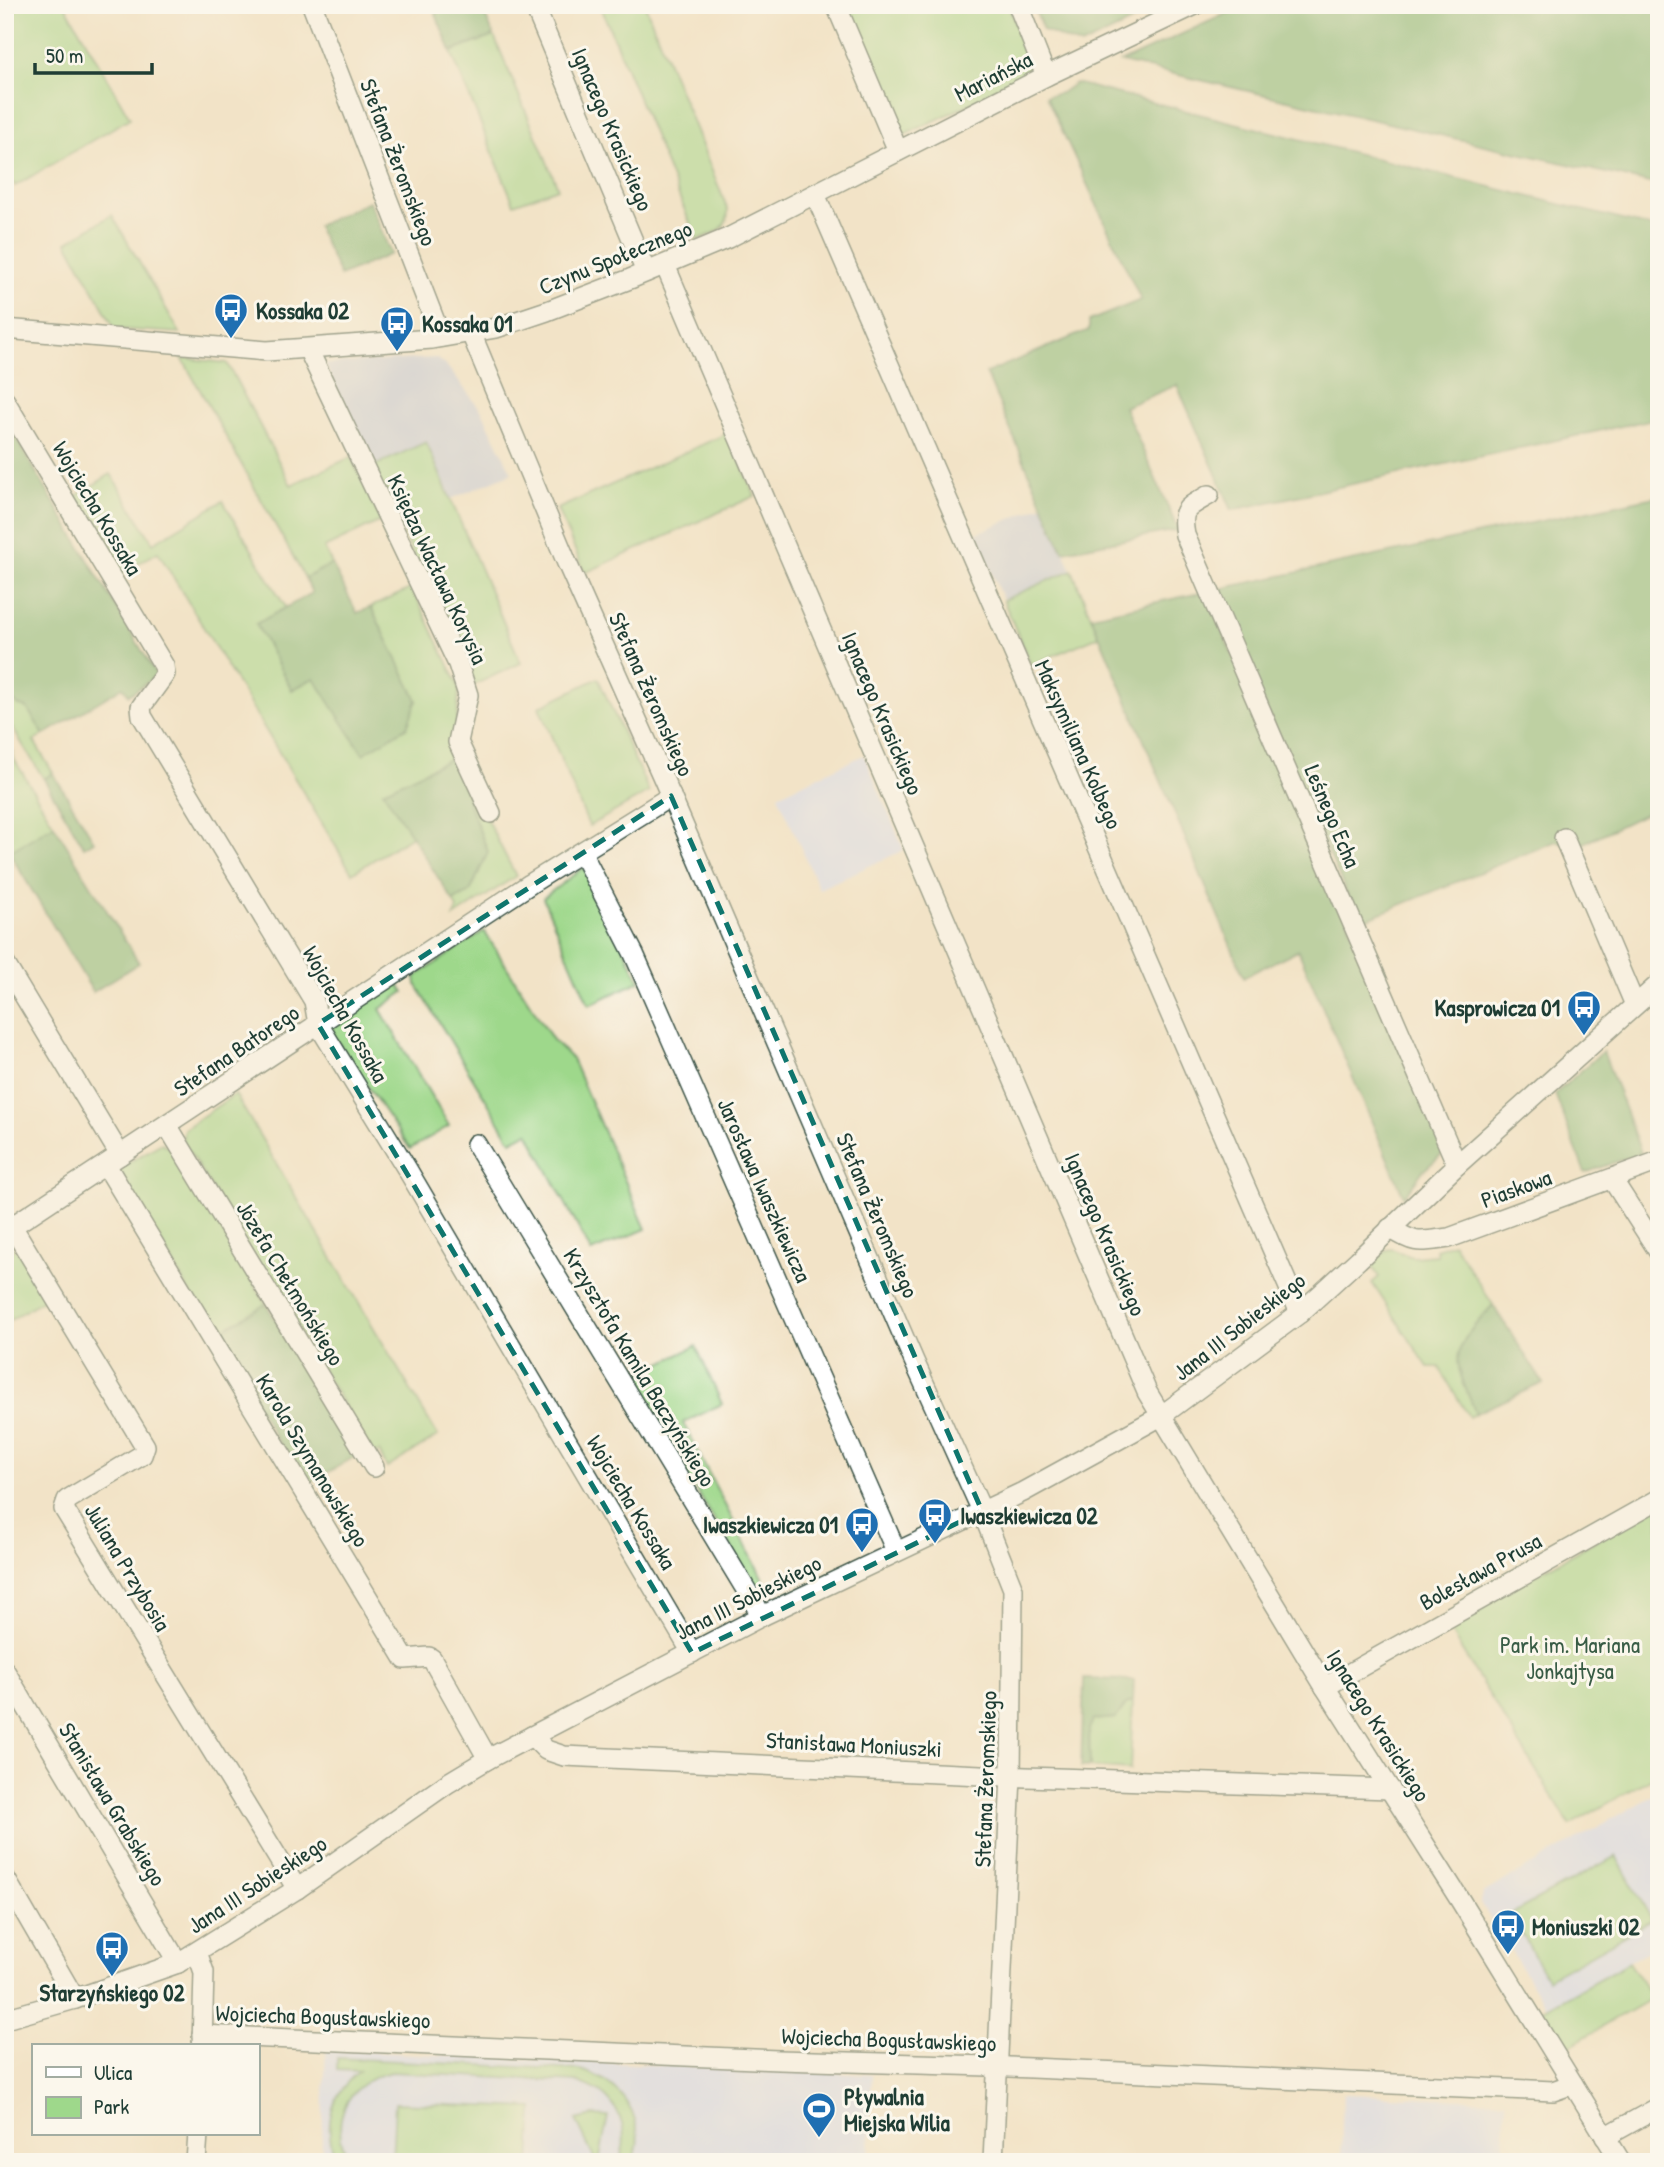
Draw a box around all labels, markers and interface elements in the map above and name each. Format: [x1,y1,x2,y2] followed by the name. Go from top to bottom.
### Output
[35,32,152,76] scale bar
[46,41,83,70] text: 50 m
[565,43,661,215] street label: Ignacego Krasickiego
[949,43,1037,109] street label: Mariańska
[353,74,445,250] street label: Stefana Żeromskiego
[534,212,696,302] street label: Czynu Społecznego
[212,291,250,340] bus stop icon: Kossaka 02
[256,295,349,326] place label: Kossaka 02
[378,304,416,353] bus stop icon: Kossaka 01
[422,308,513,339] place label: Kossaka 01
[46,435,150,581] street label: Wojciecha Kossaka
[380,469,496,669] street label: Księdza Wacława Korysia
[602,607,702,781] street label: Stefana Żeromskiego
[835,627,931,799] street label: Ignacego Krasickiego
[1028,654,1130,834] street label: Maksymiliana Kolbego
[1297,760,1369,872] street label: Leśnego Echa
[296,940,396,1088] street label: Wojciecha Kossaka
[1565,988,1603,1037] bus stop icon: Kasprowicza 01
[1435,992,1560,1024] place label: Kasprowicza 01
[167,997,305,1103] street label: Stefana Batorego
[710,1093,820,1287] street label: Jarosława Iwaszkiewicza
[829,1128,927,1302] street label: Stefana Żeromskiego
[1058,1148,1154,1320] street label: Ignacego Krasickiego
[1477,1161,1555,1215] street label: Piaskowa
[230,1195,352,1371] street label: Józefa Chełmońskiego
[556,1242,724,1492] street label: Krzysztofa Kamila Baczyńskiego
[1167,1265,1311,1387] street label: Jana III Sobieskiego
[249,1368,377,1552] street label: Karola Szymanowskiego
[580,1429,684,1575] street label: Wojciecha Kossaka
[916,1496,954,1545] bus stop icon: Iwaszkiewicza 02
[78,1497,178,1637] street label: Juliana Przybosia
[960,1500,1098,1531] place label: Iwaszkiewicza 02
[843,1505,881,1554] bus stop icon: Iwaszkiewicza 01
[703,1509,838,1540] place label: Iwaszkiewicza 01
[1414,1525,1546,1617] street label: Bolesława Prusa
[670,1547,826,1647] street label: Jana III Sobieskiego
[1500,1629,1640,1686] park label: Park im. Mariana Jonkajtysa
[1320,1643,1438,1807] street label: Ignacego Krasickiego
[966,1690,1004,1868] street label: Stefana Żeromskiego
[52,1717,174,1891] street label: Stanisława Grabskiego
[765,1724,943,1764] street label: Stanisława Moniuszki
[182,1828,332,1940] street label: Jana III Sobieskiego
[1489,1907,1527,1956] bus stop icon: Moniuszki 02
[1532,1911,1640,1942] place label: Moniuszki 02
[93,1929,131,1978] bus stop icon: Starzyńskiego 02
[40,1977,185,2009] place label: Starzyńskiego 02
[215,1997,431,2035] street label: Wojciecha Bogusławskiego
[781,2020,997,2058] street label: Wojciecha Bogusławskiego
[32,2044,259,2136] legend
[94,2058,132,2087] text: Ulica
[844,2081,950,2138] place label: Pływalnia Miejska Wilia
[800,2090,838,2139] sports icon: Pływalnia Miejska Wilia
[94,2092,129,2121] text: Park

